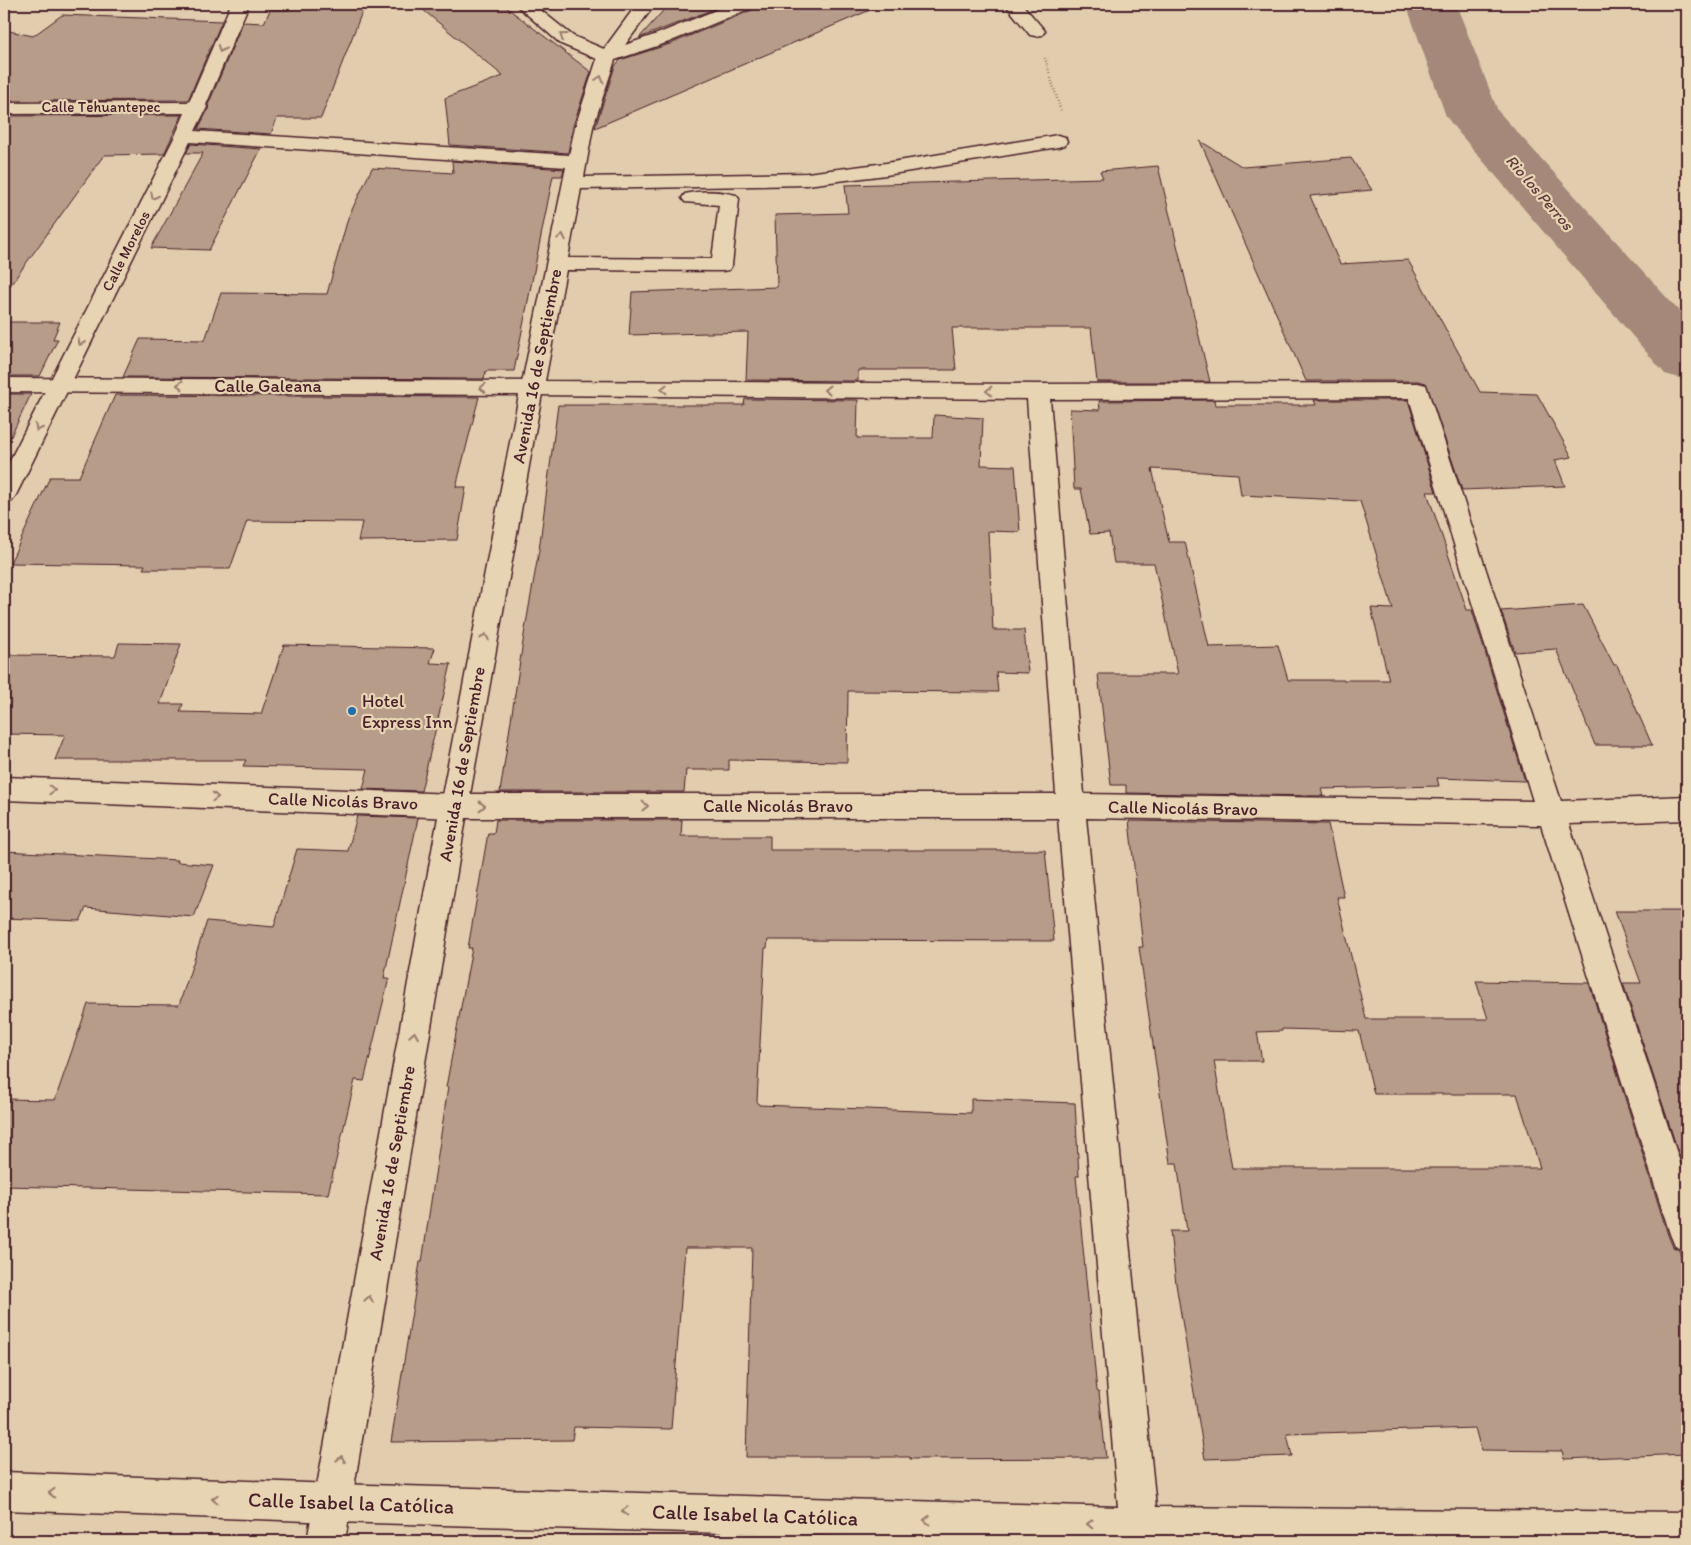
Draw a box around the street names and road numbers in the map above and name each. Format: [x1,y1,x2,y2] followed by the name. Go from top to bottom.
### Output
[41,98,161,116] street label: Calle Tehuantepec
[98,207,154,294] street label: Calle Morelos
[507,267,567,465] street label: Avenida 16 de Septiembre
[214,375,322,397] street label: Calle Galeana
[434,665,490,863] street label: Avenida 16 de Septiembre
[268,787,418,815] street label: Calle Nicolás Bravo
[703,795,853,817] street label: Calle Nicolás Bravo
[1108,796,1258,820] street label: Calle Nicolás Bravo
[364,1064,420,1262] street label: Avenida 16 de Septiembre
[247,1486,455,1519] street label: Calle Isabel la Católica
[651,1498,859,1531] street label: Calle Isabel la Católica

